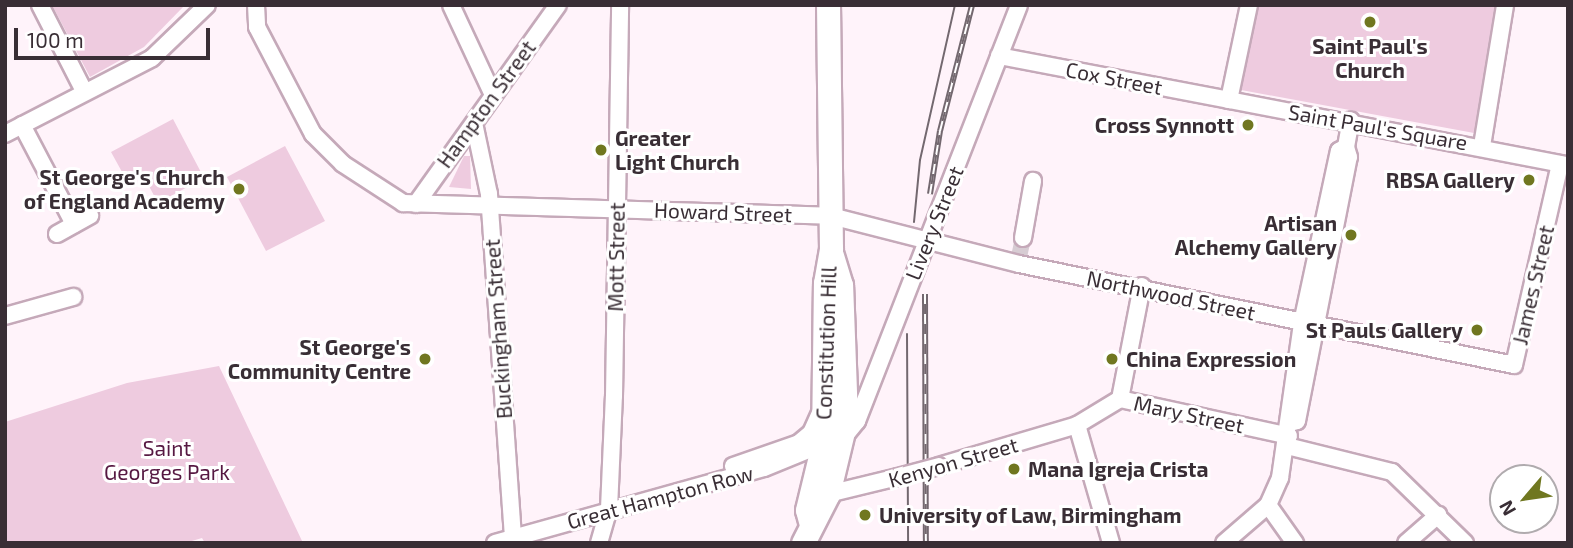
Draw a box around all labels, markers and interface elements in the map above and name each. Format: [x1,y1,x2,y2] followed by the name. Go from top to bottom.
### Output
[18,14,214,58] scale bar
[1362,14,1378,30] marker: Saint Paul's Church
[27,27,84,52] text: 100 m
[1312,33,1428,83] place label: Saint Paul's Church
[431,35,541,173] street label: Hampton Street
[1064,56,1164,100] street label: Cox Street
[1286,99,1470,155] street label: Saint Paul's Square
[1095,112,1234,138] place label: Cross Synnott
[1240,117,1256,133] marker: Cross Synnott
[615,125,740,175] place label: Greater Light Church
[593,142,609,158] marker: Greater Light Church
[900,162,968,284] street label: Livery Street
[23,164,225,214] place label: St George's Church of England Academy
[1385,167,1515,193] place label: RBSA Gallery
[1521,172,1537,188] marker: RBSA Gallery
[231,181,247,197] marker: St George's Church of England Academy
[654,197,792,227] street label: Howard Street
[602,202,630,312] street label: Mott Street
[1174,210,1337,260] place label: Artisan Alchemy Gallery
[1507,223,1559,347] street label: James Street
[1343,227,1359,243] marker: Artisan Alchemy Gallery
[479,238,517,420] street label: Buckingham Street
[1084,265,1258,325] street label: Northwood Street
[811,266,841,420] street label: Constitution Hill
[1306,317,1463,343] place label: St Pauls Gallery
[1469,322,1485,338] marker: St Pauls Gallery
[227,334,411,384] place label: St George's Community Centre
[1126,346,1296,372] place label: China Expression
[417,351,433,367] marker: St George's Community Centre
[1104,351,1120,367] marker: China Expression
[1131,390,1247,438] street label: Mary Street
[885,431,1021,493] street label: Kenyon Street
[104,435,230,485] park label: Saint Georges Park
[1028,456,1208,482] place label: Mana Igreja Crista
[564,460,756,534] street label: Great Hampton Row
[1006,461,1022,477] marker: Mana Igreja Crista
[1489,464,1559,534] north arrow
[1494,497,1520,520] text: N
[879,502,1182,528] place label: University of Law, Birmingham
[857,507,873,523] marker: University of Law, Birmingham

